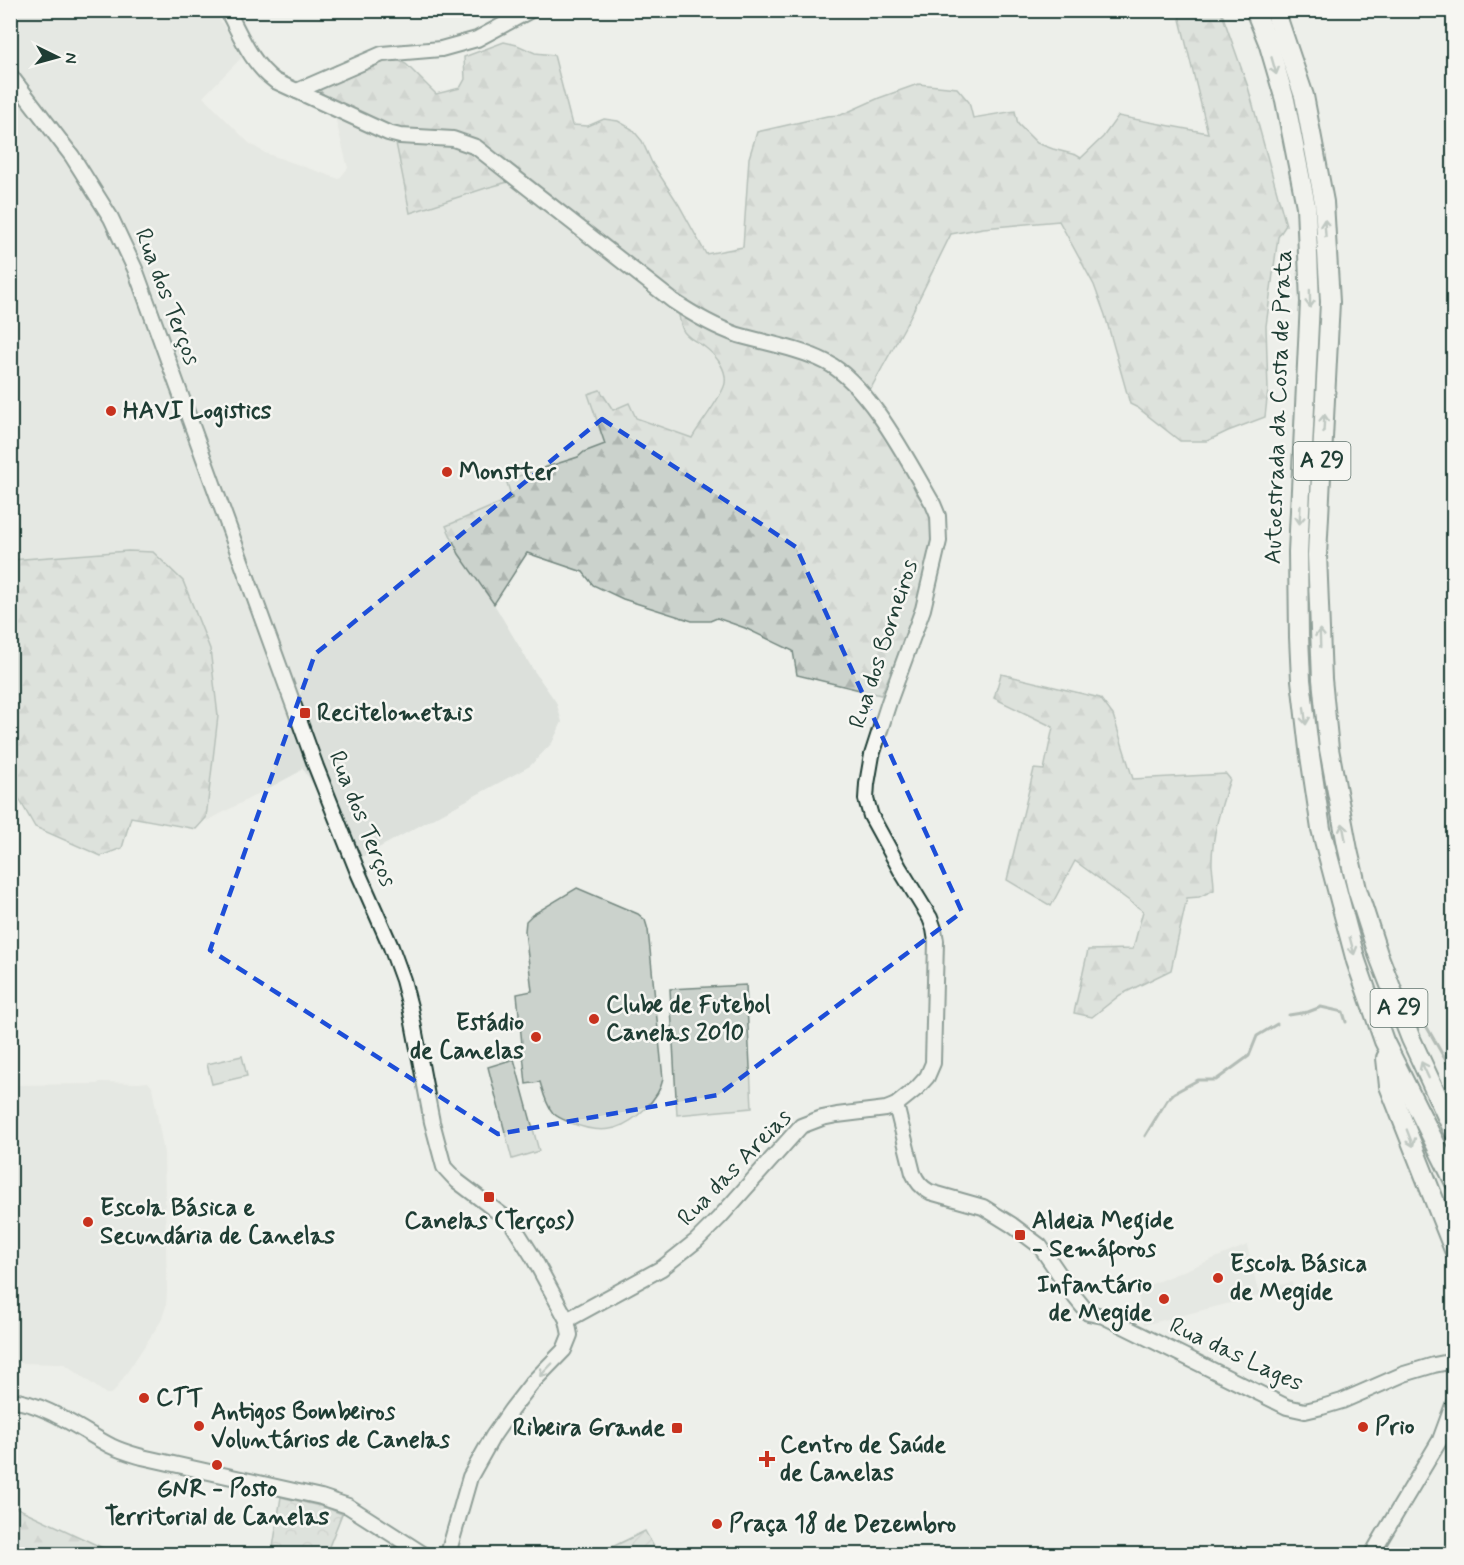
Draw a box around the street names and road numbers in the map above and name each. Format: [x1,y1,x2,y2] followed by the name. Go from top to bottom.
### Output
[127,224,207,370] street label: Rua dos Terços
[1258,249,1300,565] street label: Autoestrada da Costa de Prata
[1294,442,1350,480] road number: A 29
[842,555,926,732] street label: Rua dos Borneiros
[321,746,404,892] street label: Rua dos Terços
[1370,989,1428,1027] road number: A 29
[671,1102,799,1233] street label: Rua das Areias
[1164,1310,1308,1400] street label: Rua das Lages

